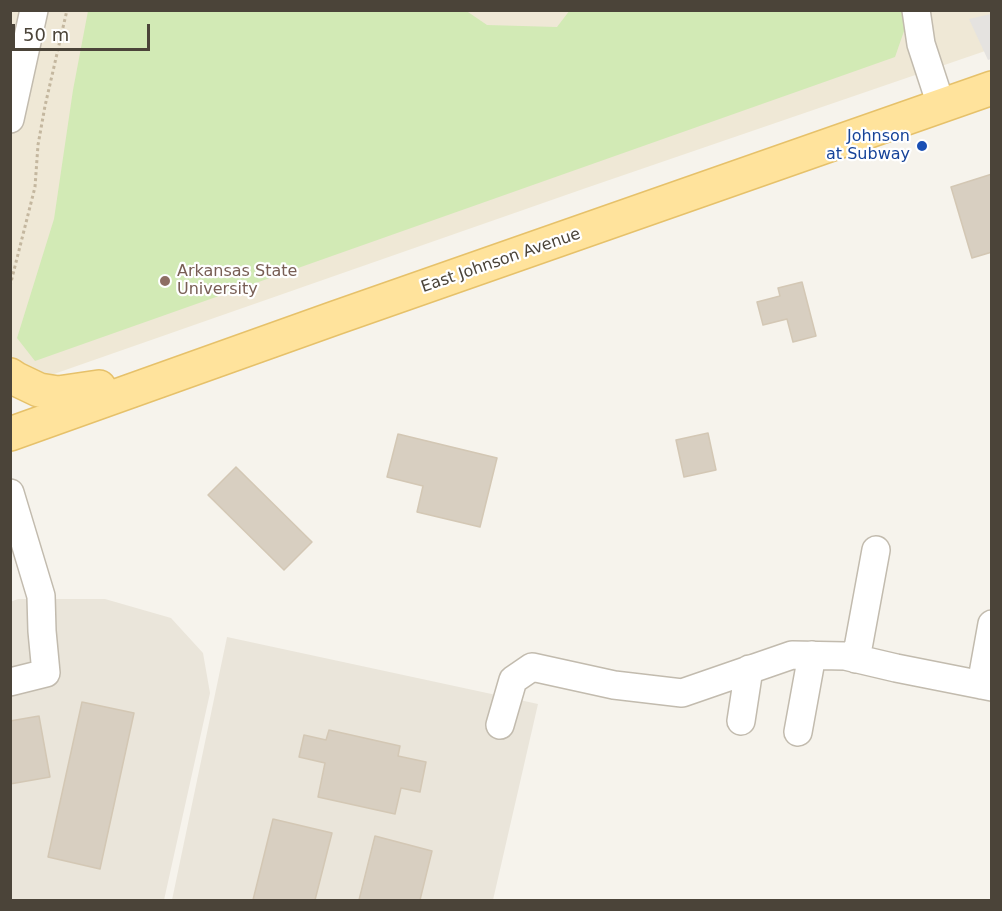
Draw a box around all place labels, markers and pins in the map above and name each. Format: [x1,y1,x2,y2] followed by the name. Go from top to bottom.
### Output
[826,127,910,165] place label: Johnson at Subway
[915,139,929,153] marker: Johnson at Subway
[177,262,297,300] place label: Arkansas State University
[158,274,172,288] marker: Arkansas State University

